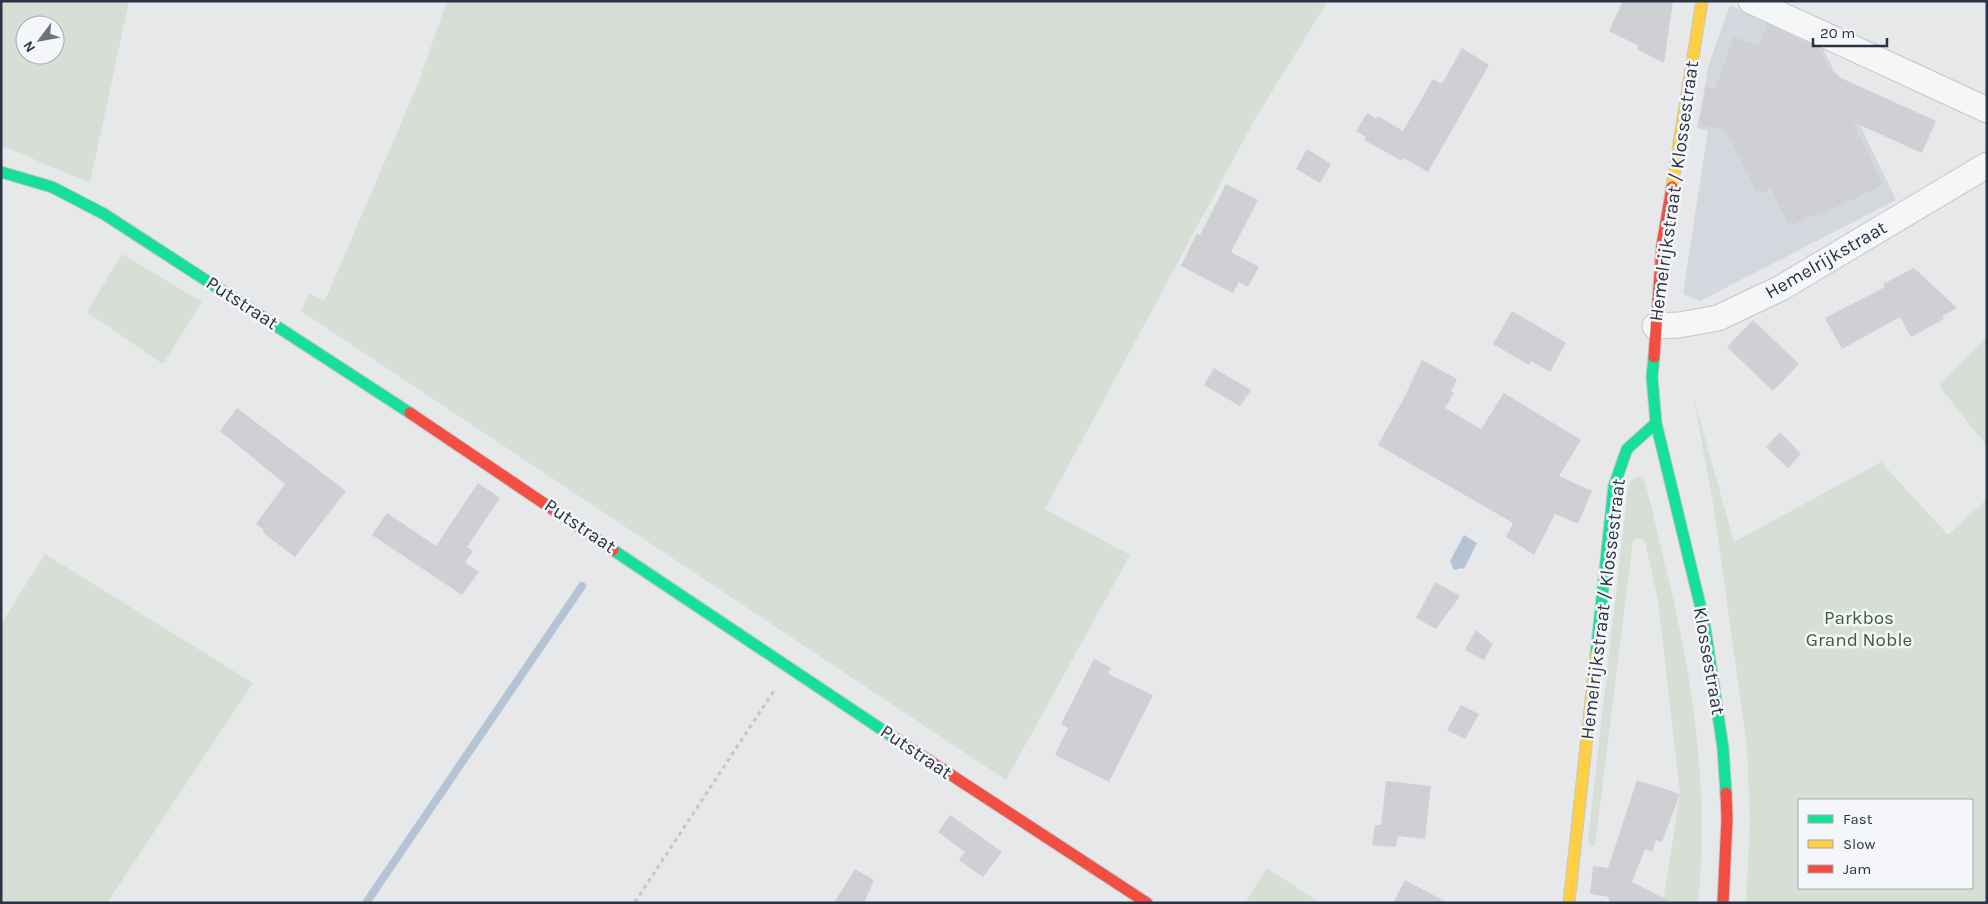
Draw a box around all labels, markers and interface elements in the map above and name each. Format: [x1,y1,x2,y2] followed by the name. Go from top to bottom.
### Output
[15,15,65,65] north arrow
[1813,15,1887,47] scale bar
[1820,24,1855,42] text: 20 m
[20,38,39,55] text: N
[1645,59,1703,323] street label: Hemelrijkstraat / Klossestraat
[1761,216,1891,304] street label: Hemelrijkstraat
[202,272,282,334] street label: Putstraat
[1576,477,1630,741] street label: Hemelrijkstraat / Klossestraat
[540,494,620,558] street label: Putstraat
[1689,605,1729,717] street label: Klossestraat
[1806,607,1912,651] park label: Parkbos Grand Noble
[876,720,956,784] street label: Putstraat
[1798,799,1973,889] legend
[1843,810,1873,828] text: Fast
[1843,835,1875,853] text: Slow
[1843,860,1871,878] text: Jam

